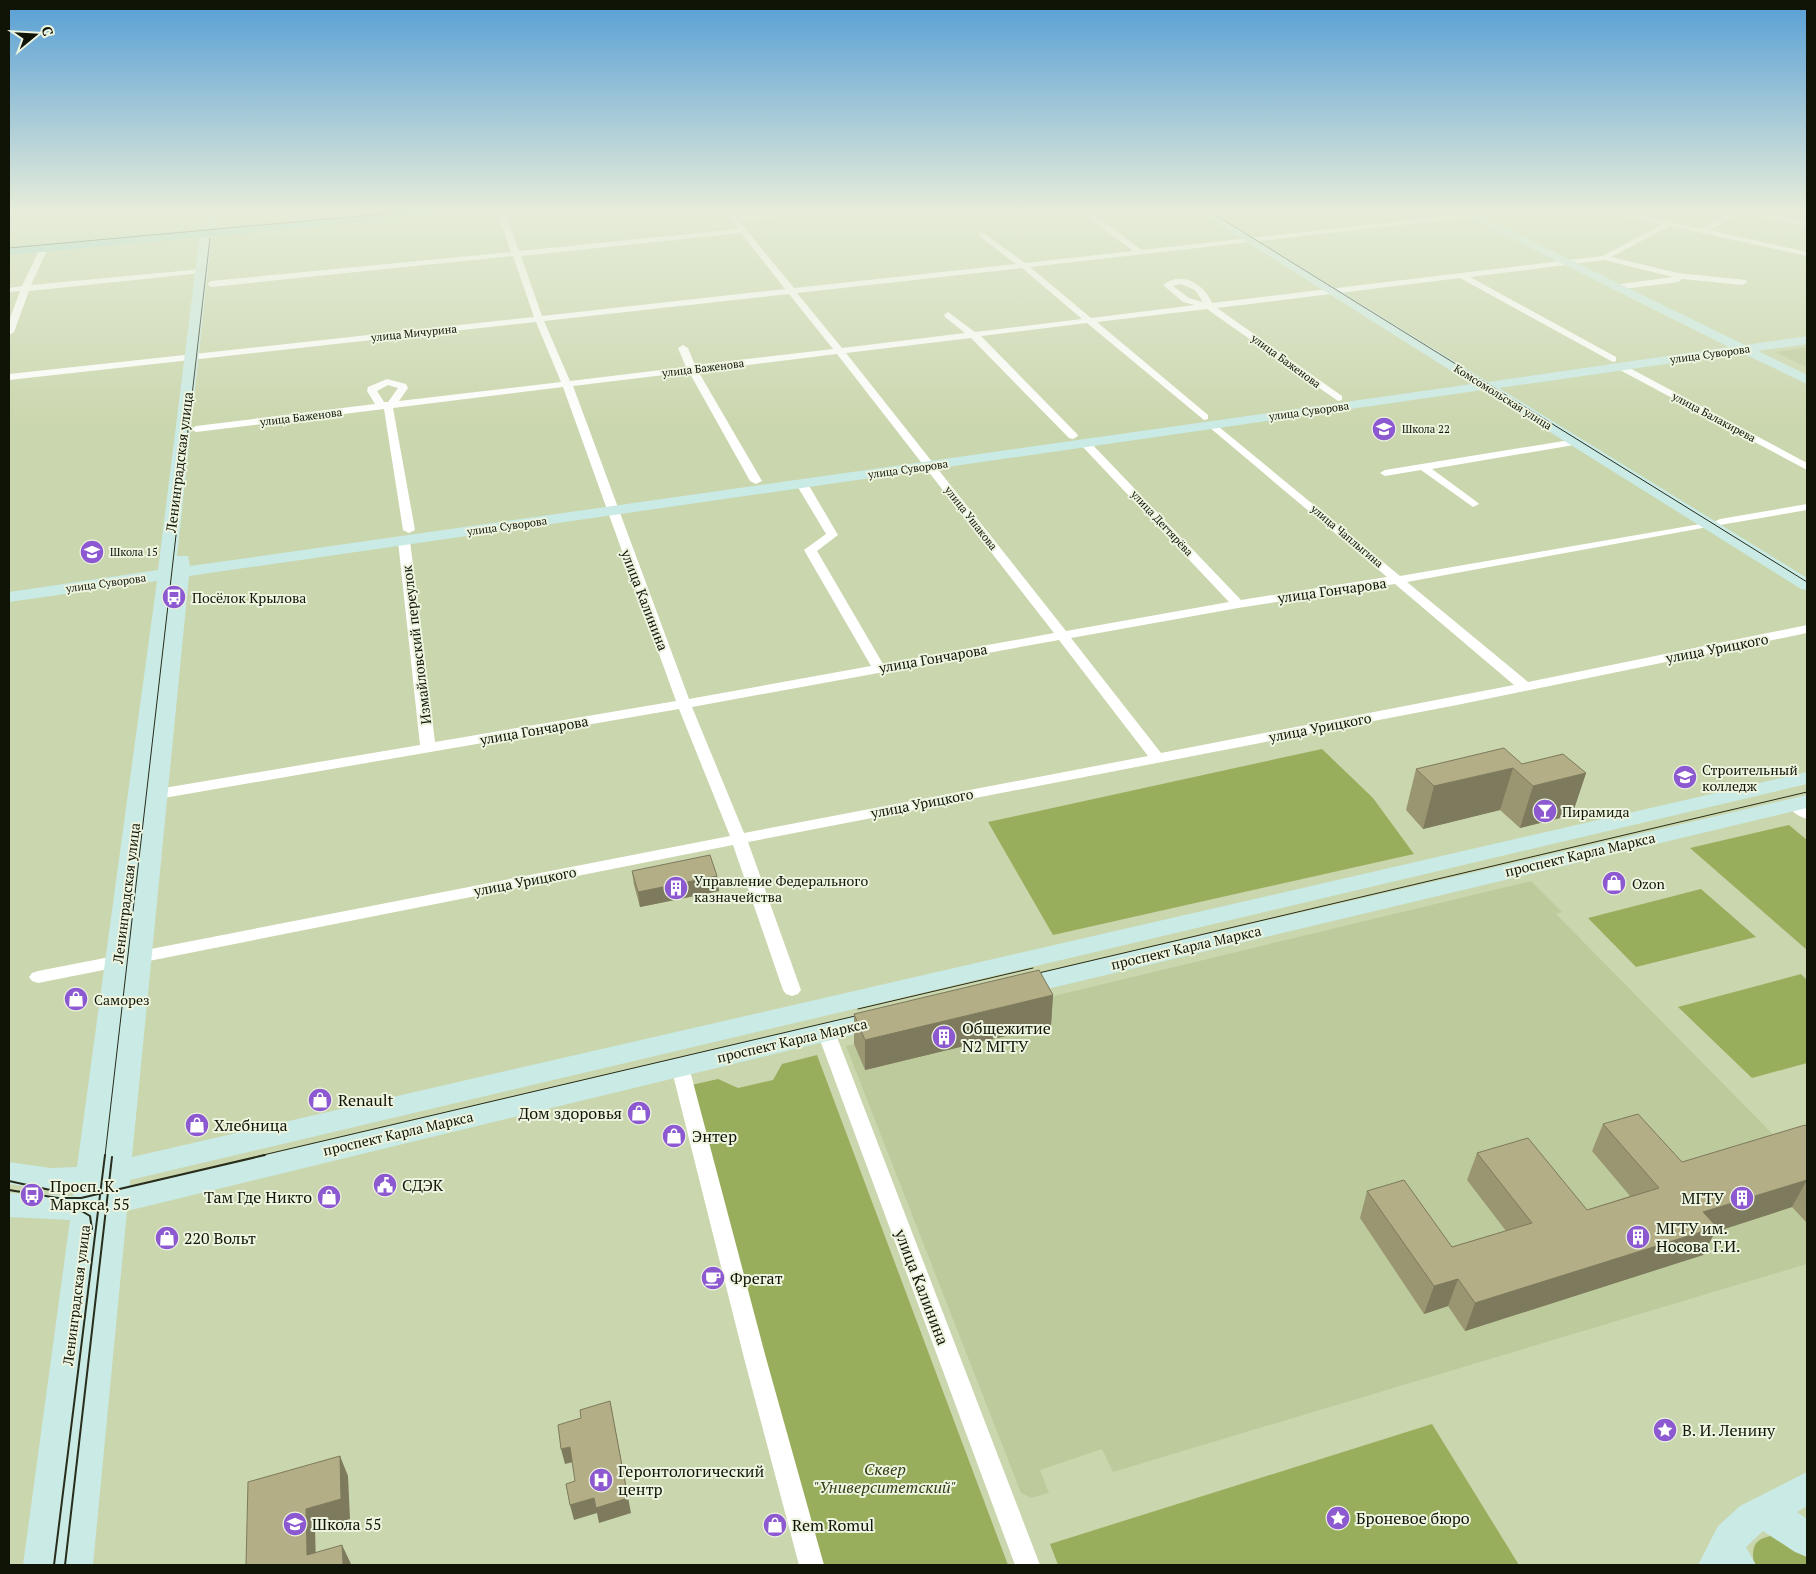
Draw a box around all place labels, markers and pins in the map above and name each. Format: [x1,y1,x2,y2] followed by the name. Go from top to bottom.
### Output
[1371,416,1397,442] school or university icon: Школа 22
[1402,422,1450,436] place label: Школа 22
[79,539,105,565] school or university icon: Школа 15
[110,545,158,559] place label: Школа 15
[161,584,187,610] bus stop icon: Посёлок Крылова
[192,588,306,607] place label: Посёлок Крылова
[1702,760,1798,795] place label: Строительный колледж
[1672,764,1698,790] school or university icon: Строительный колледж
[1532,798,1558,824] bar icon: Пирамида
[1562,802,1630,821] place label: Пирамида
[1601,870,1627,896] shop icon: Ozon
[694,871,868,906] place label: Управление Федерального казначейства
[1632,874,1666,893] place label: Ozon
[663,875,689,901] building icon: Управление Федерального казначейства
[63,986,89,1012] shop icon: Саморез
[94,990,150,1009] place label: Саморез
[962,1017,1051,1057] place label: Общежитие N2 МГТУ
[931,1024,957,1050] building icon: Общежитие N2 МГТУ
[307,1087,333,1113] shop icon: Renault
[338,1089,394,1111] place label: Renault
[626,1100,652,1126] shop icon: Дом здоровья
[519,1102,622,1124] place label: Дом здоровья
[184,1112,210,1138] shop icon: Хлебница
[214,1114,288,1136] place label: Хлебница
[661,1123,687,1149] shop icon: Энтер
[692,1125,737,1147] place label: Энтер
[372,1172,398,1198] public building icon: СДЭК
[402,1174,444,1196] place label: СДЭК
[50,1175,130,1215] place label: Просп. К. Маркса, 55
[19,1182,45,1208] bus stop icon: Просп. К. Маркса, 55
[316,1184,342,1210] shop icon: Там Где Никто
[1729,1185,1755,1211] building icon: МГТУ
[204,1186,312,1208] place label: Там Где Никто
[1682,1187,1724,1209] place label: МГТУ
[1656,1217,1740,1257] place label: МГТУ им. Носова Г.И.
[1625,1224,1651,1250] building icon: МГТУ им. Носова Г.И.
[154,1225,180,1251] shop icon: 220 Вольт
[184,1227,256,1249] place label: 220 Вольт
[700,1265,726,1291] cafe icon: Фрегат
[730,1267,783,1289] place label: Фрегат
[1652,1417,1678,1443] place icon: В. И. Ленину
[1682,1419,1776,1441] place label: В. И. Ленину
[618,1460,765,1500] place label: Геронтологический центр
[588,1467,614,1493] hospital icon: Геронтологический центр
[1325,1505,1351,1531] place icon: Броневое бюро
[1356,1507,1470,1529] place label: Броневое бюро
[282,1511,308,1537] school or university icon: Школа 55
[762,1512,788,1538] shop icon: Rem Romul
[312,1513,382,1535] place label: Школа 55
[792,1514,874,1536] place label: Rem Romul

